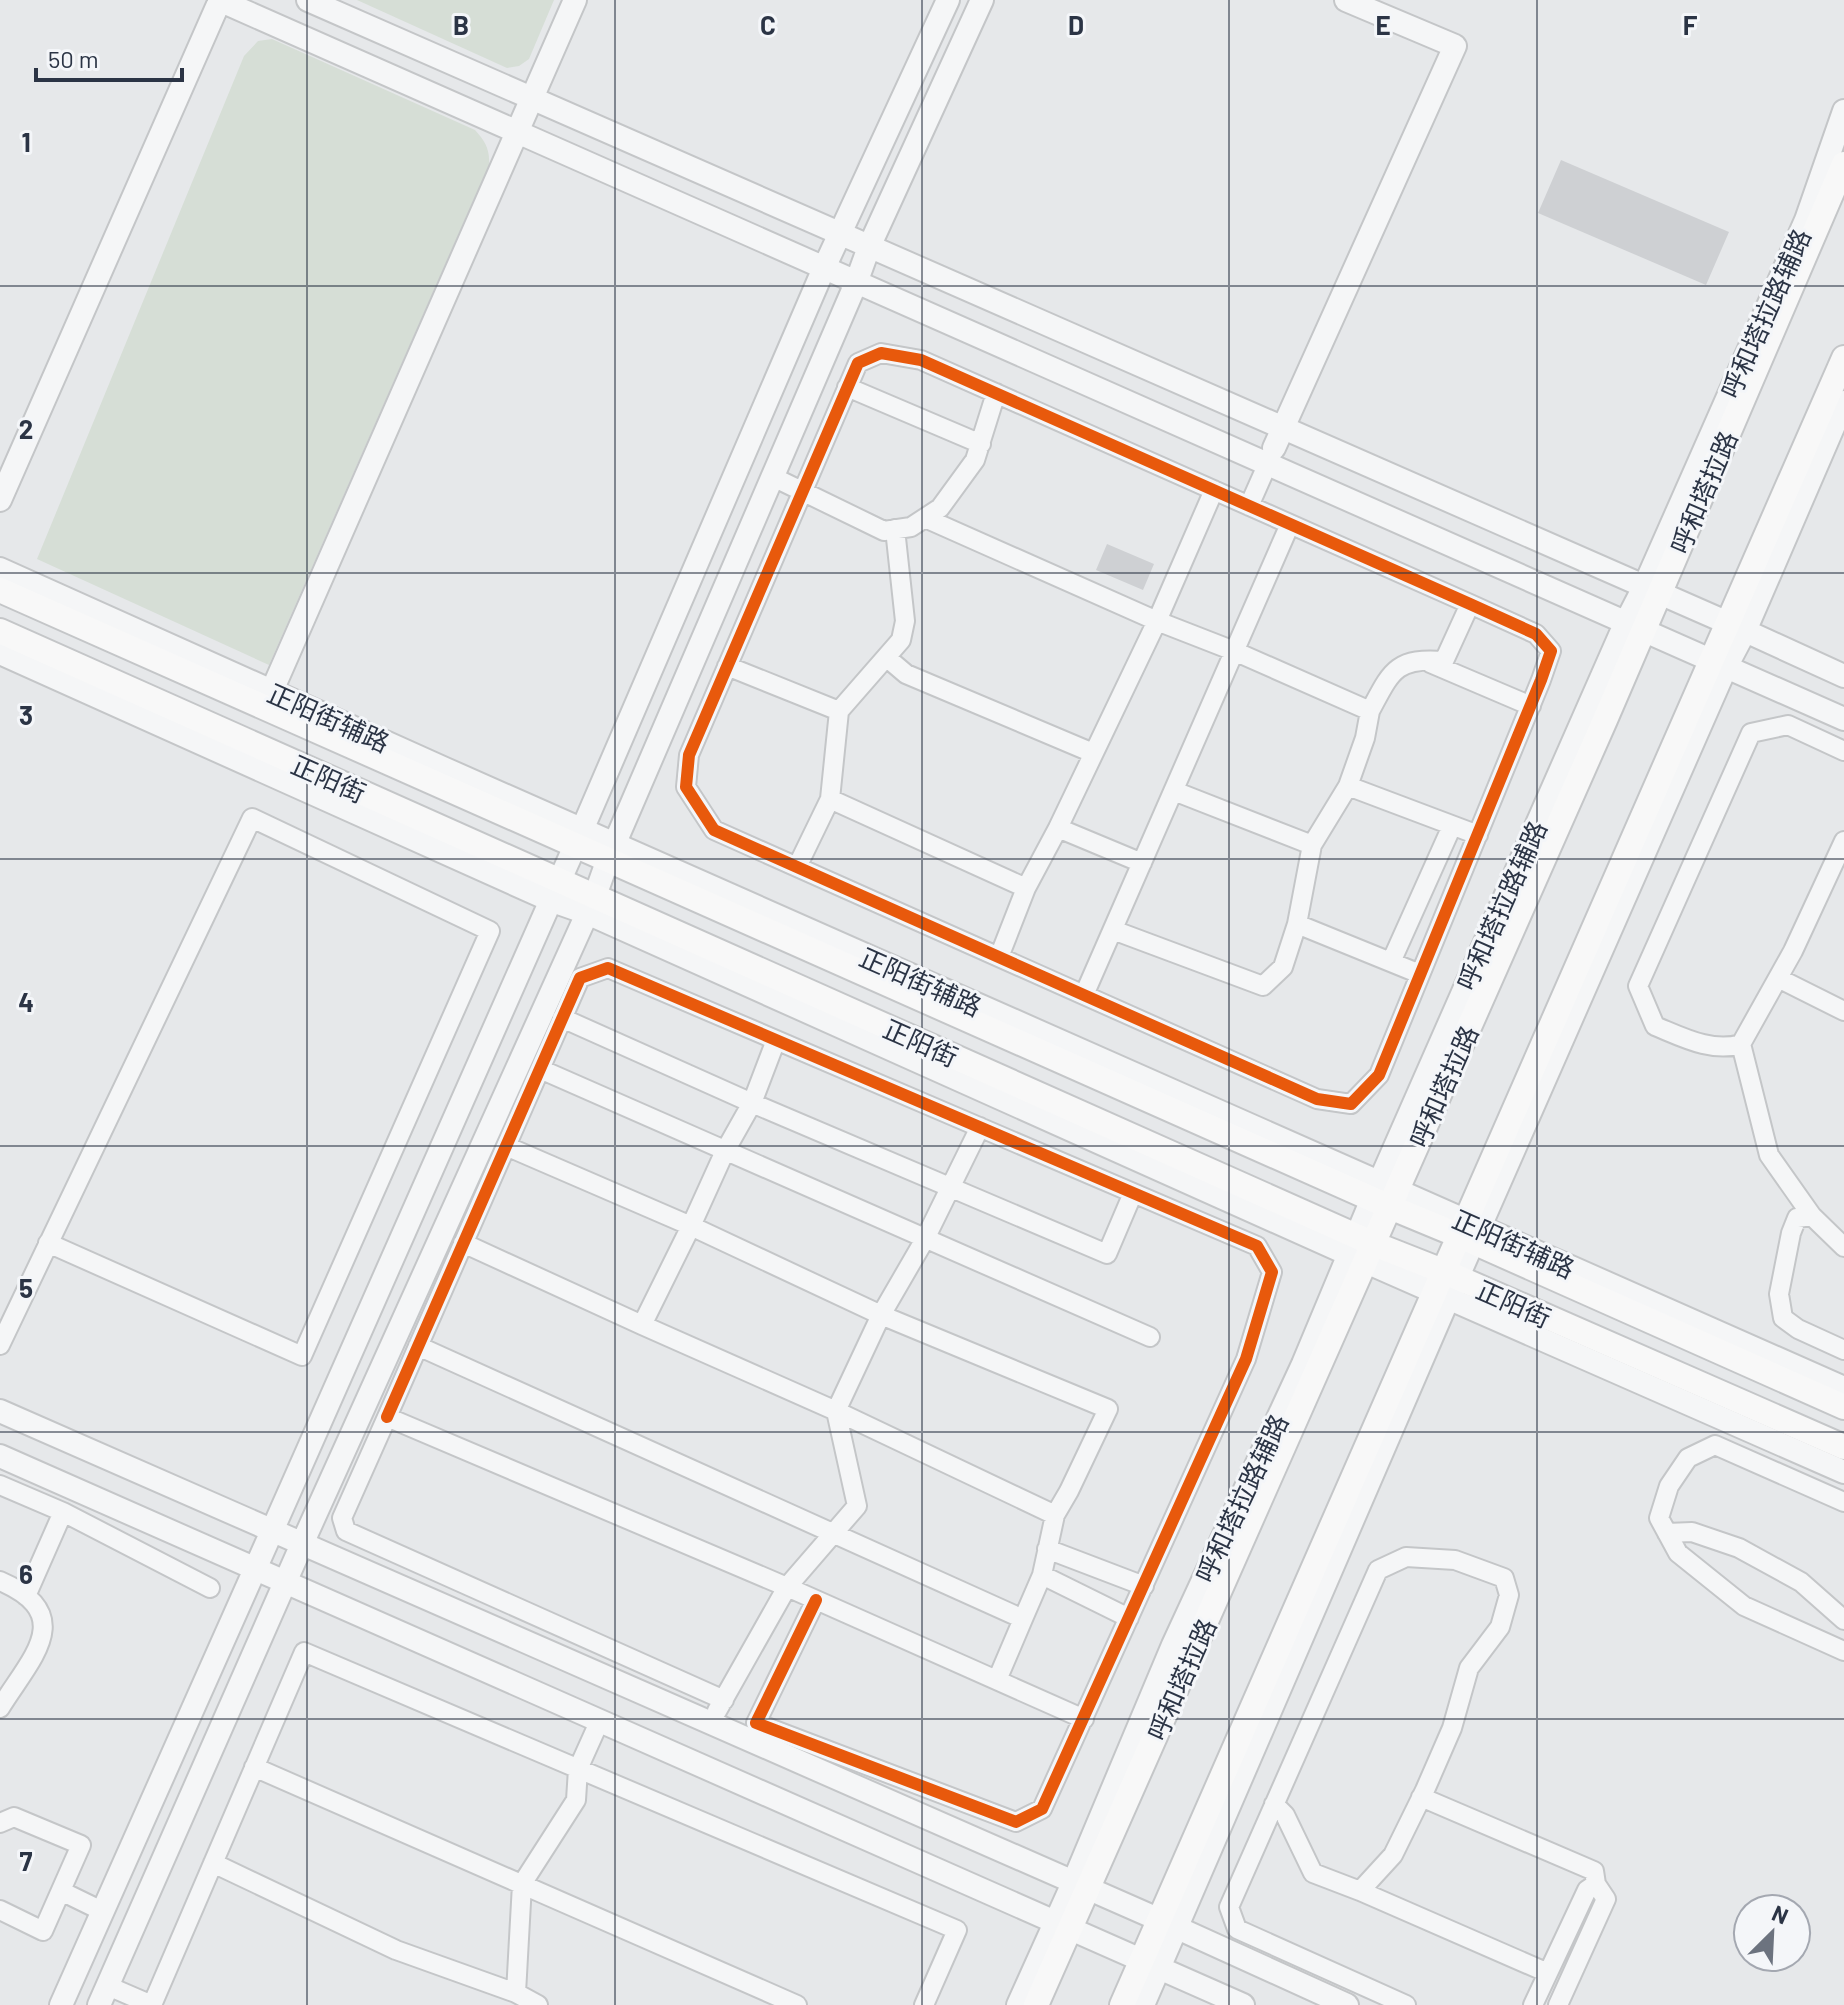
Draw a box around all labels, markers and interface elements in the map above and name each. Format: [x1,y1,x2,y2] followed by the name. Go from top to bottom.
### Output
[453,9,469,40] text: B
[760,9,776,40] text: C
[1068,9,1084,40] text: D
[1375,9,1391,40] text: E
[1683,9,1698,40] text: F
[36,32,182,82] scale bar
[48,44,99,73] text: 50 m
[21,126,31,157] text: 1
[1714,224,1816,402] street label: 呼和塔拉路辅路
[19,413,33,444] text: 2
[1663,426,1743,558] street label: 呼和塔拉路
[263,676,395,758] street label: 正阳街辅路
[19,699,33,730] text: 3
[287,748,371,808] street label: 正阳街
[1450,816,1552,994] street label: 呼和塔拉路辅路
[855,940,987,1022] street label: 正阳街辅路
[18,986,34,1017] text: 4
[879,1012,963,1072] street label: 正阳街
[1402,1020,1484,1152] street label: 呼和塔拉路
[1448,1202,1580,1284] street label: 正阳街辅路
[19,1272,33,1303] text: 5
[1472,1273,1556,1333] street label: 正阳街
[1188,1409,1294,1587] street label: 呼和塔拉路辅路
[19,1558,33,1589] text: 6
[1140,1613,1222,1745] street label: 呼和塔拉路
[20,1845,33,1876] text: 7
[1732,1893,1812,1973] north arrow
[1769,1899,1793,1929] text: N

